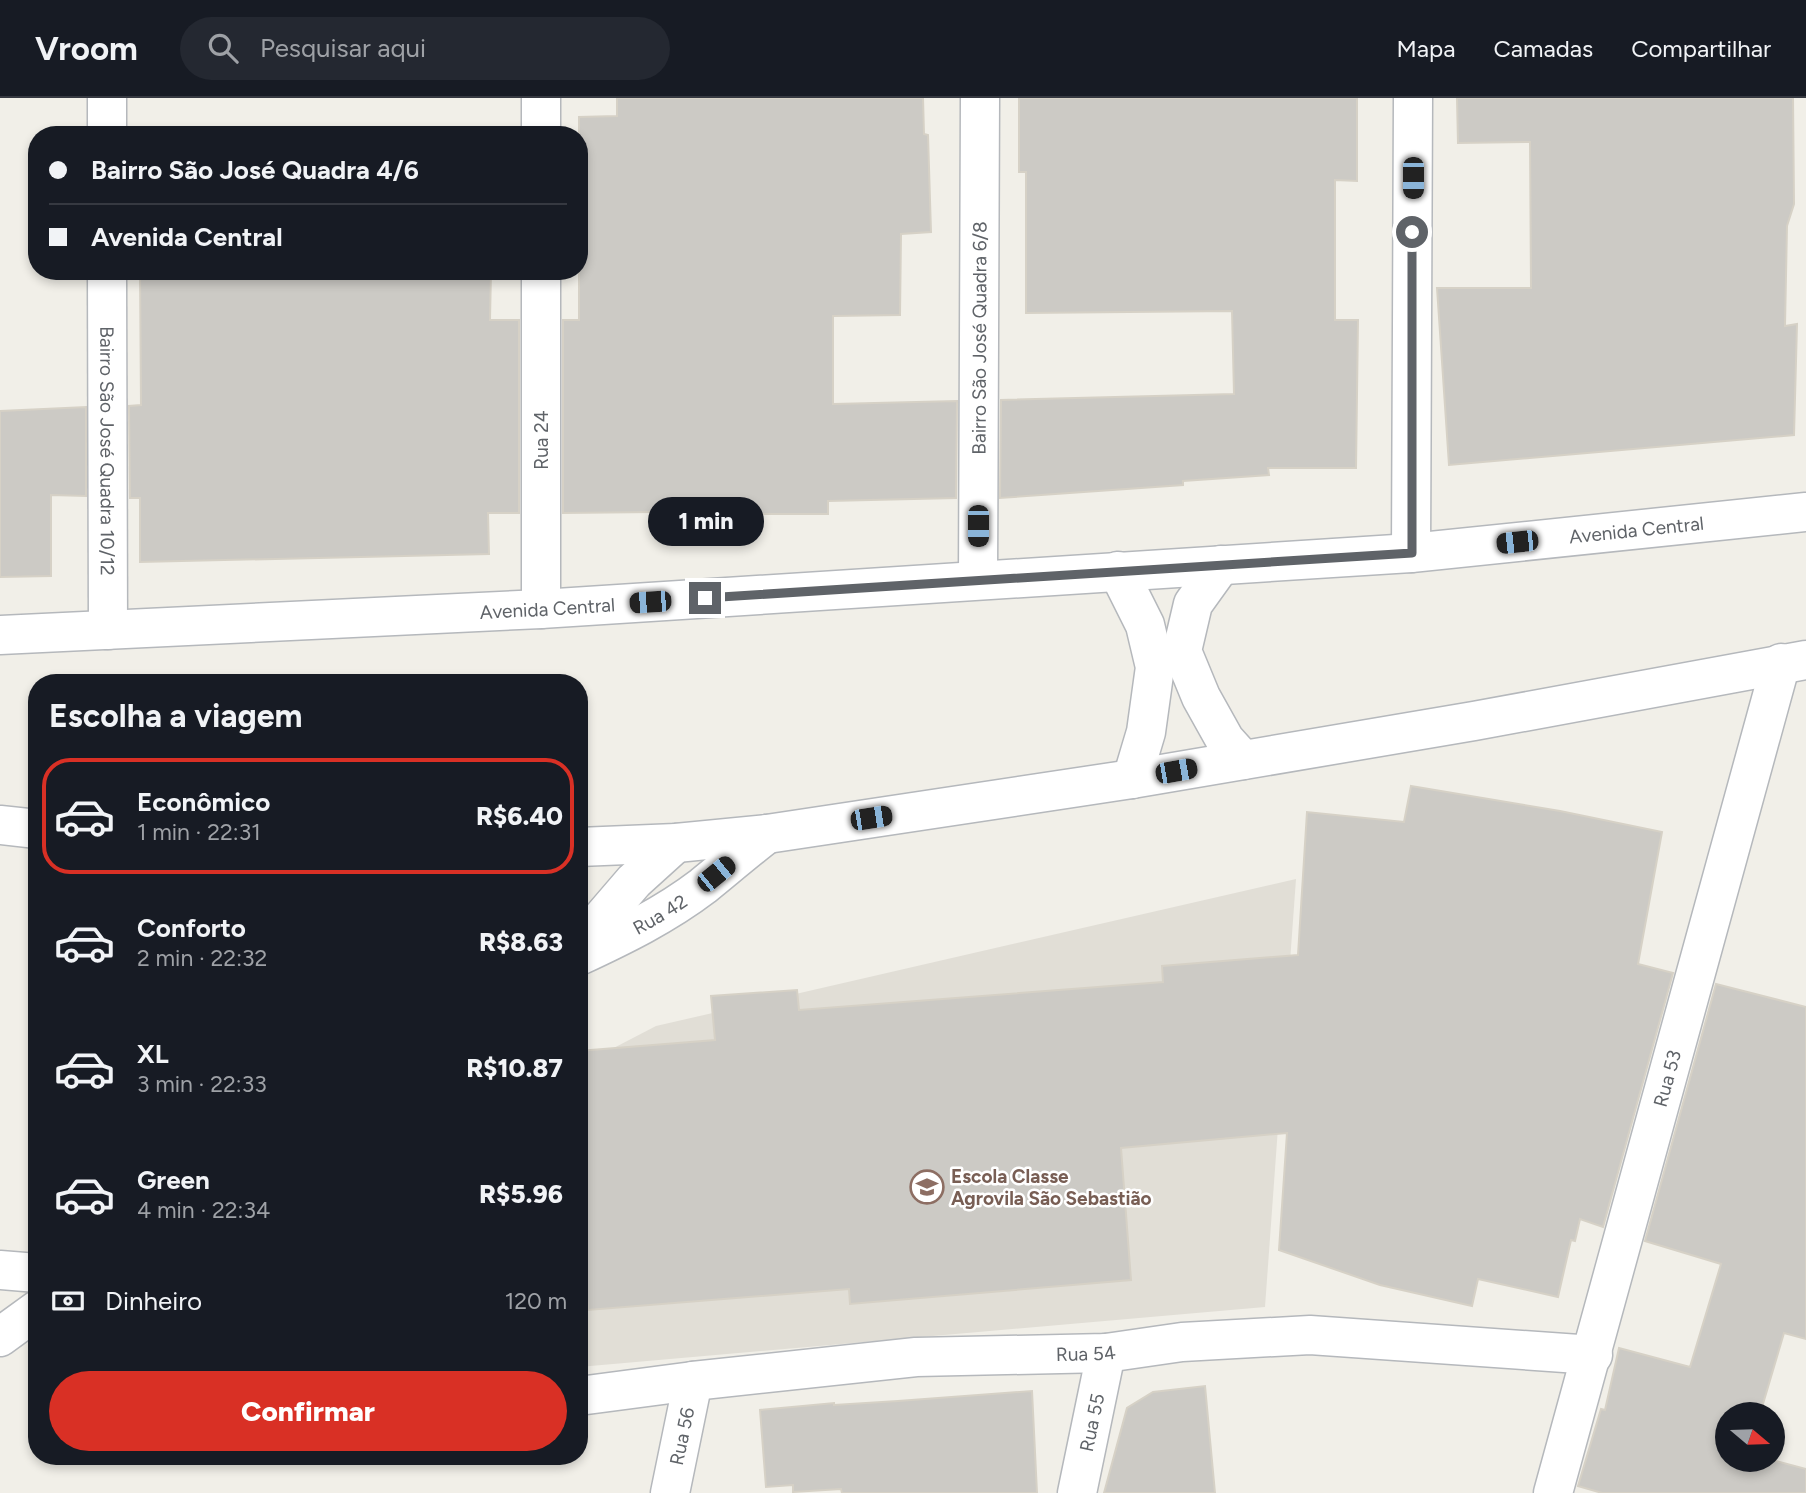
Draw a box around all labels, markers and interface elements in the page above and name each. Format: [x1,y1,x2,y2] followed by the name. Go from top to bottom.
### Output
[180,17,670,80] search box
[35,29,138,68] text: Vroom
[204,29,242,67] icon: search
[260,32,426,64] text: Pesquisar aqui
[1396,34,1455,63] text: Mapa
[1493,34,1593,63] text: Camadas
[1631,34,1771,63] text: Compartilhar
[91,154,419,186] text: Bairro São José Quadra 4/6
[1403,157,1424,199] car
[1396,216,1428,248] route start
[91,221,283,253] text: Avenida Central
[968,221,991,455] street label: Bairro São José Quadra 6/8
[95,326,119,576] street label: Bairro São José Quadra 10/12
[530,410,553,470] street label: Rua 24
[647,496,763,546] callout: 1 min
[968,505,989,547] car
[679,507,733,535] text: 1 min
[1568,512,1705,549] street label: Avenida Central
[1496,529,1539,555] car
[689,582,721,614] route end
[629,590,672,614] car
[479,593,616,624] street label: Avenida Central
[49,697,302,735] text: Escolha a viagem
[1154,757,1199,785] car
[53,785,116,848] icon: car
[137,786,270,818] text: Econômico
[476,800,563,832] text: R$6.40
[849,804,894,832] car
[137,818,261,846] text: 1 min · 22:31
[694,853,739,895] car
[629,890,692,940] street label: Rua 42
[53,911,116,974] icon: car
[137,912,246,944] text: Conforto
[479,926,563,958] text: R$8.63
[137,944,267,972] text: 2 min · 22:32
[53,1037,116,1100] icon: car
[137,1038,169,1070] text: XL
[1649,1047,1686,1110] street label: Rua 53
[466,1052,563,1084] text: R$10.87
[137,1070,267,1098] text: 3 min · 22:33
[53,1163,116,1226] icon: car
[137,1164,210,1196] text: Green
[951,1165,1152,1210] place label: Escola Classe Agrovila São Sebastião
[908,1168,946,1206] school or university icon: Escola Classe Agrovila São Sebastião
[479,1178,563,1210] text: R$5.96
[137,1196,270,1224] text: 4 min · 22:34
[49,1282,87,1320] icon: cash
[105,1285,202,1317] text: Dinheiro
[505,1287,567,1315] text: 120 m
[1056,1341,1117,1366] street label: Rua 54
[49,1371,567,1451] button: Confirmar
[1075,1391,1109,1454] street label: Rua 55
[1715,1402,1785,1472] north arrow
[1715,1402,1785,1472] map controls
[665,1405,699,1467] street label: Rua 56

